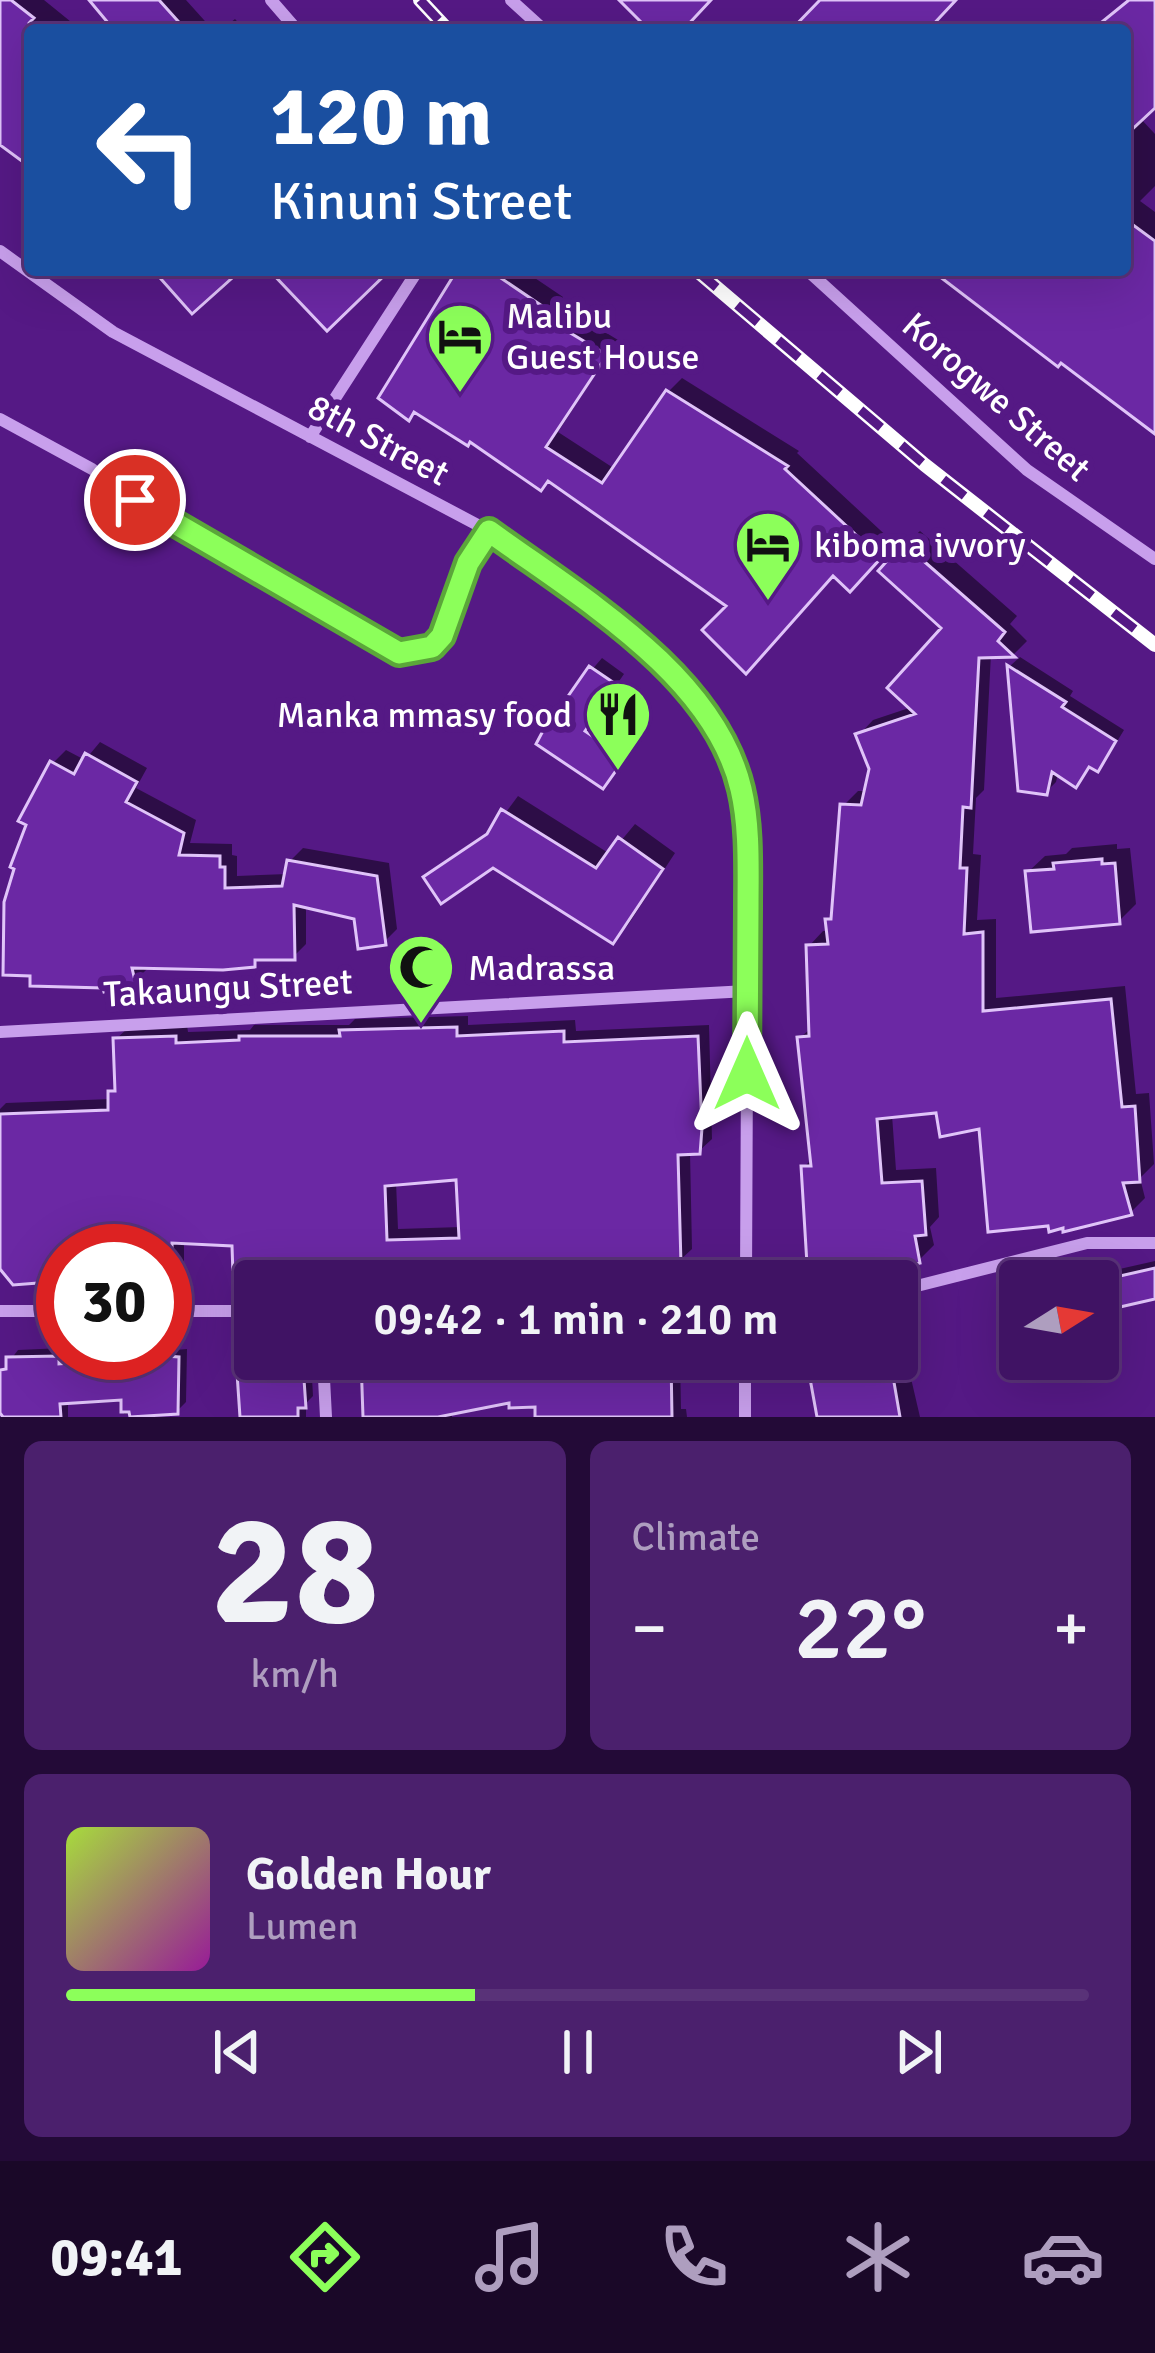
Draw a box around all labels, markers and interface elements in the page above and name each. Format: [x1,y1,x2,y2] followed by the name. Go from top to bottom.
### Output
[270,65,492,169] text: 120 m
[72,72,228,228] icon: left
[270,168,572,235] text: Kinuni Street
[506,294,700,380] place label: Malibu Guest House
[425,301,495,395] hotel icon: Malibu Guest House
[893,303,1100,491] street label: Korogwe Street
[300,384,457,496] street label: 8th Street
[84,449,186,551] pin
[102,467,168,533] icon: arrive
[733,509,803,603] hotel icon: kiboma ivvory
[814,523,1026,568] place label: kiboma ivvory
[583,679,653,773] restaurant icon: Manka mmasy food
[276,693,572,738] place label: Manka mmasy food
[386,932,456,1026] mosque icon: Madrassa
[468,946,615,991] place label: Madrassa
[102,960,354,1017] street label: Takaungu Street
[684,1011,810,1137] position arrow
[36,1224,192,1380] speed limit sign: 30
[999,1260,1119,1380] north arrow
[999,1260,1119,1380] map controls
[374,1292,778,1347] text: 09:42 · 1 min · 210 m
[211,1475,379,1668] text: 28
[632,1513,760,1561] text: Climate
[794,1573,926,1684] text: 22°
[632,1588,667,1669] text: −
[1053,1588,1089,1669] text: +
[251,1650,339,1698] text: km/h
[246,1847,491,1902] text: Golden Hour
[246,1902,359,1950] text: Lumen
[204,2019,270,2085] icon: previous
[545,2019,611,2085] icon: pause
[886,2019,952,2085] icon: next
[283,2215,367,2299] icon: directions
[468,2215,552,2299] icon: music
[652,2215,736,2299] icon: phone
[836,2215,920,2299] icon: climate
[1021,2215,1105,2299] icon: car
[50,2224,183,2291] text: 09:41

